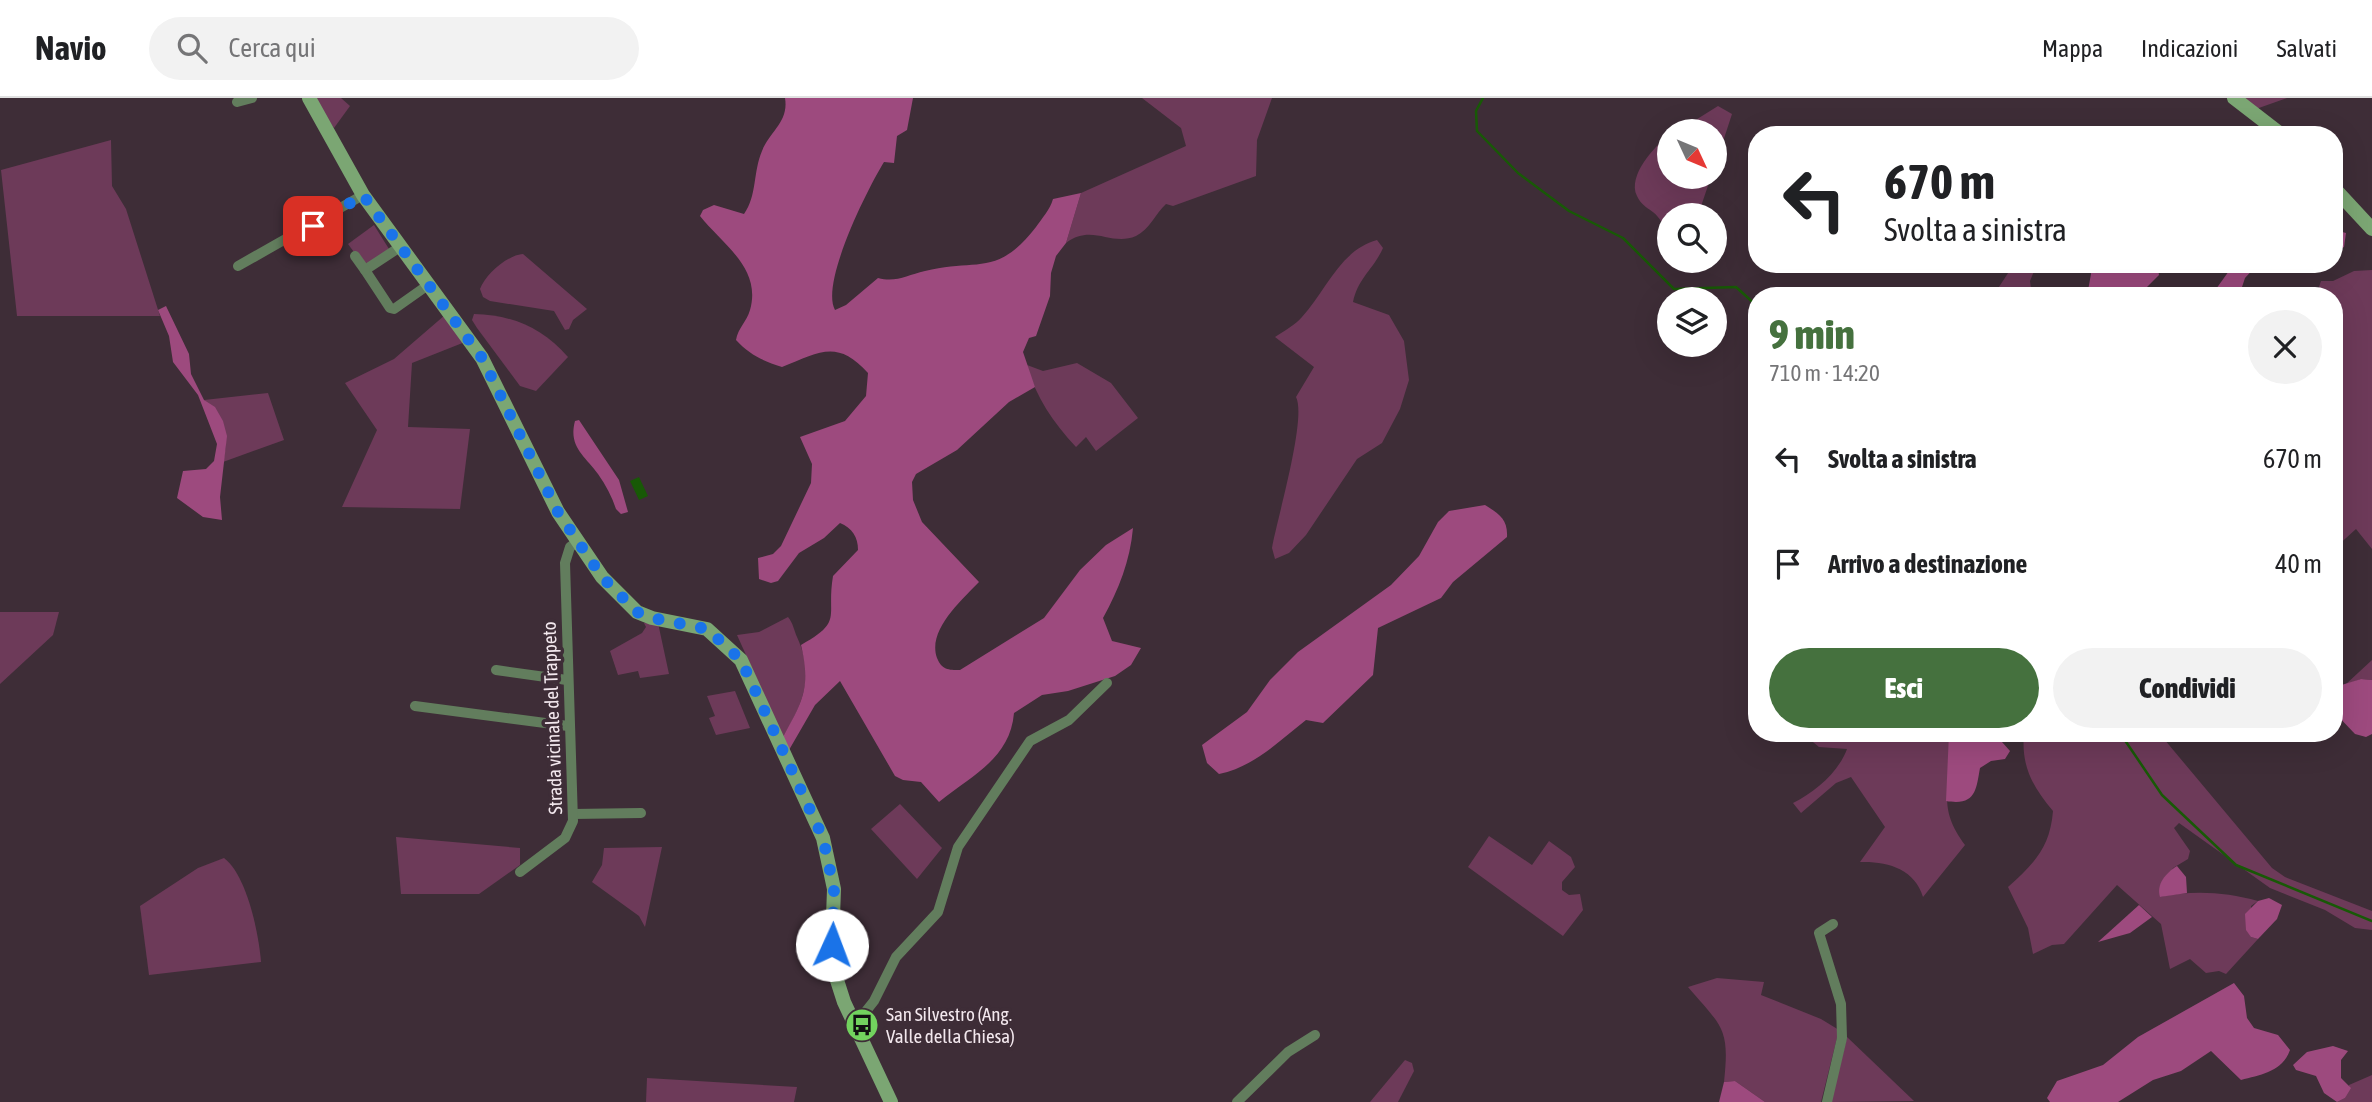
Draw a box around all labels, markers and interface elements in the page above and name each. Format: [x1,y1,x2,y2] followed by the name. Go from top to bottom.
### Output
[149,17,639,80] search box
[35,29,107,67] text: Navio
[173,29,211,67] icon: search
[229,33,316,63] text: Cerca qui
[2042,35,2103,62] text: Mappa
[2141,35,2238,62] text: Indicazioni
[2276,35,2337,62] text: Salvati
[1657,119,1727,189] north arrow
[1657,119,1727,357] map controls
[1884,153,1995,209] text: 670 m
[1769,154,1860,245] icon: left
[283,196,343,256] pin
[1657,203,1727,273] button: search
[294,207,332,245] icon: arrive
[1884,211,2067,248] text: Svolta a sinistra
[1657,287,1727,357] button: layers
[1769,310,1855,358] text: 9 min
[2248,310,2322,384] button: close
[1769,360,1880,386] text: 710 m · 14:20
[1769,440,1807,478] icon: left
[1828,444,1977,474] text: Svolta a sinistra
[2263,444,2322,474] text: 670 m
[1769,545,1807,583] icon: arrive
[1828,549,2027,579] text: Arrivo a destinazione
[2275,549,2322,579] text: 40 m
[538,621,566,815] street label: Strada vicinale del Trappeto
[1769,648,2039,728] button: Esci
[2053,648,2322,728] button: Condividi
[795,908,869,982] position arrow
[886,1003,1015,1047] place label: San Silvestro (Ang. Valle della Chiesa)
[843,1006,881,1044] bus stop icon: San Silvestro (Ang. Valle della Chiesa)

